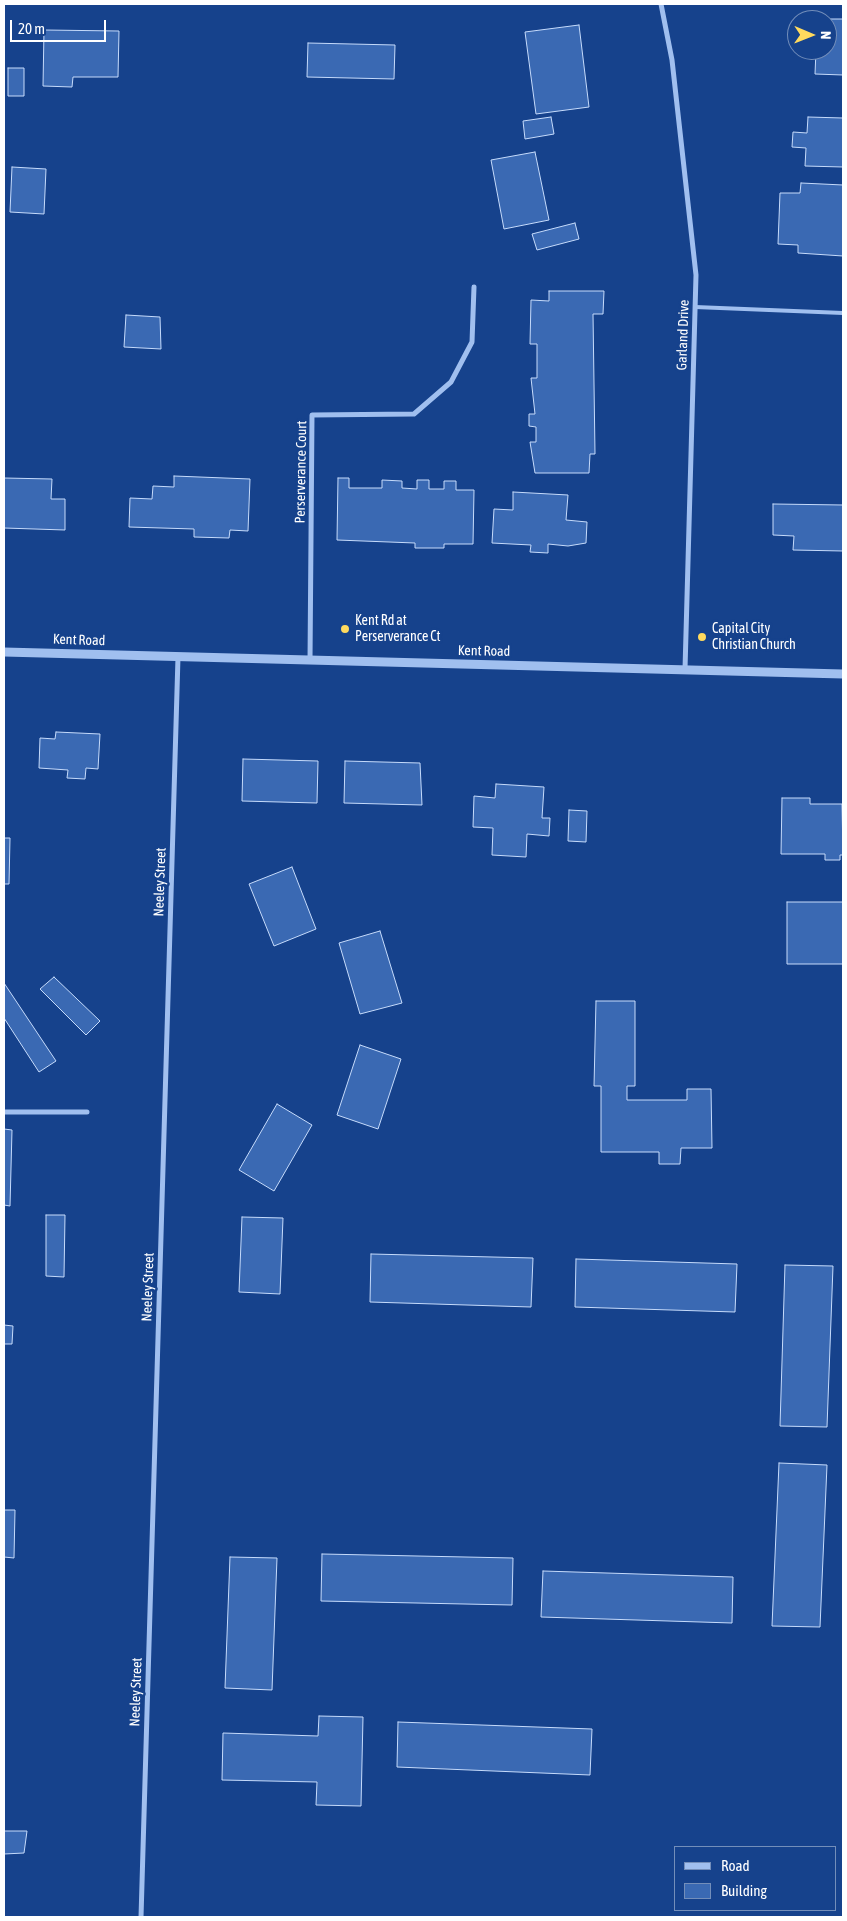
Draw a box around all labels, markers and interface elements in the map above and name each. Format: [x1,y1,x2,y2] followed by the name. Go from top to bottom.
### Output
[12,10,109,42] scale bar
[787,10,837,60] north arrow
[18,20,45,37] text: 20 m
[818,31,834,40] text: N
[673,299,693,371] street label: Garland Drive
[292,420,310,524] street label: Perserverance Court
[355,613,441,646] place label: Kent Rd at Perserverance Ct
[712,621,796,654] place label: Capital City Christian Church
[339,623,351,635] marker: Kent Rd at Perserverance Ct
[53,631,105,649] street label: Kent Road
[696,631,708,643] marker: Capital City Christian Church
[458,642,510,660] street label: Kent Road
[150,847,170,917] street label: Neeley Street
[138,1252,158,1322] street label: Neeley Street
[126,1657,146,1727] street label: Neeley Street
[674,1846,837,1911] legend
[721,1857,750,1874] text: Road
[721,1882,767,1899] text: Building

